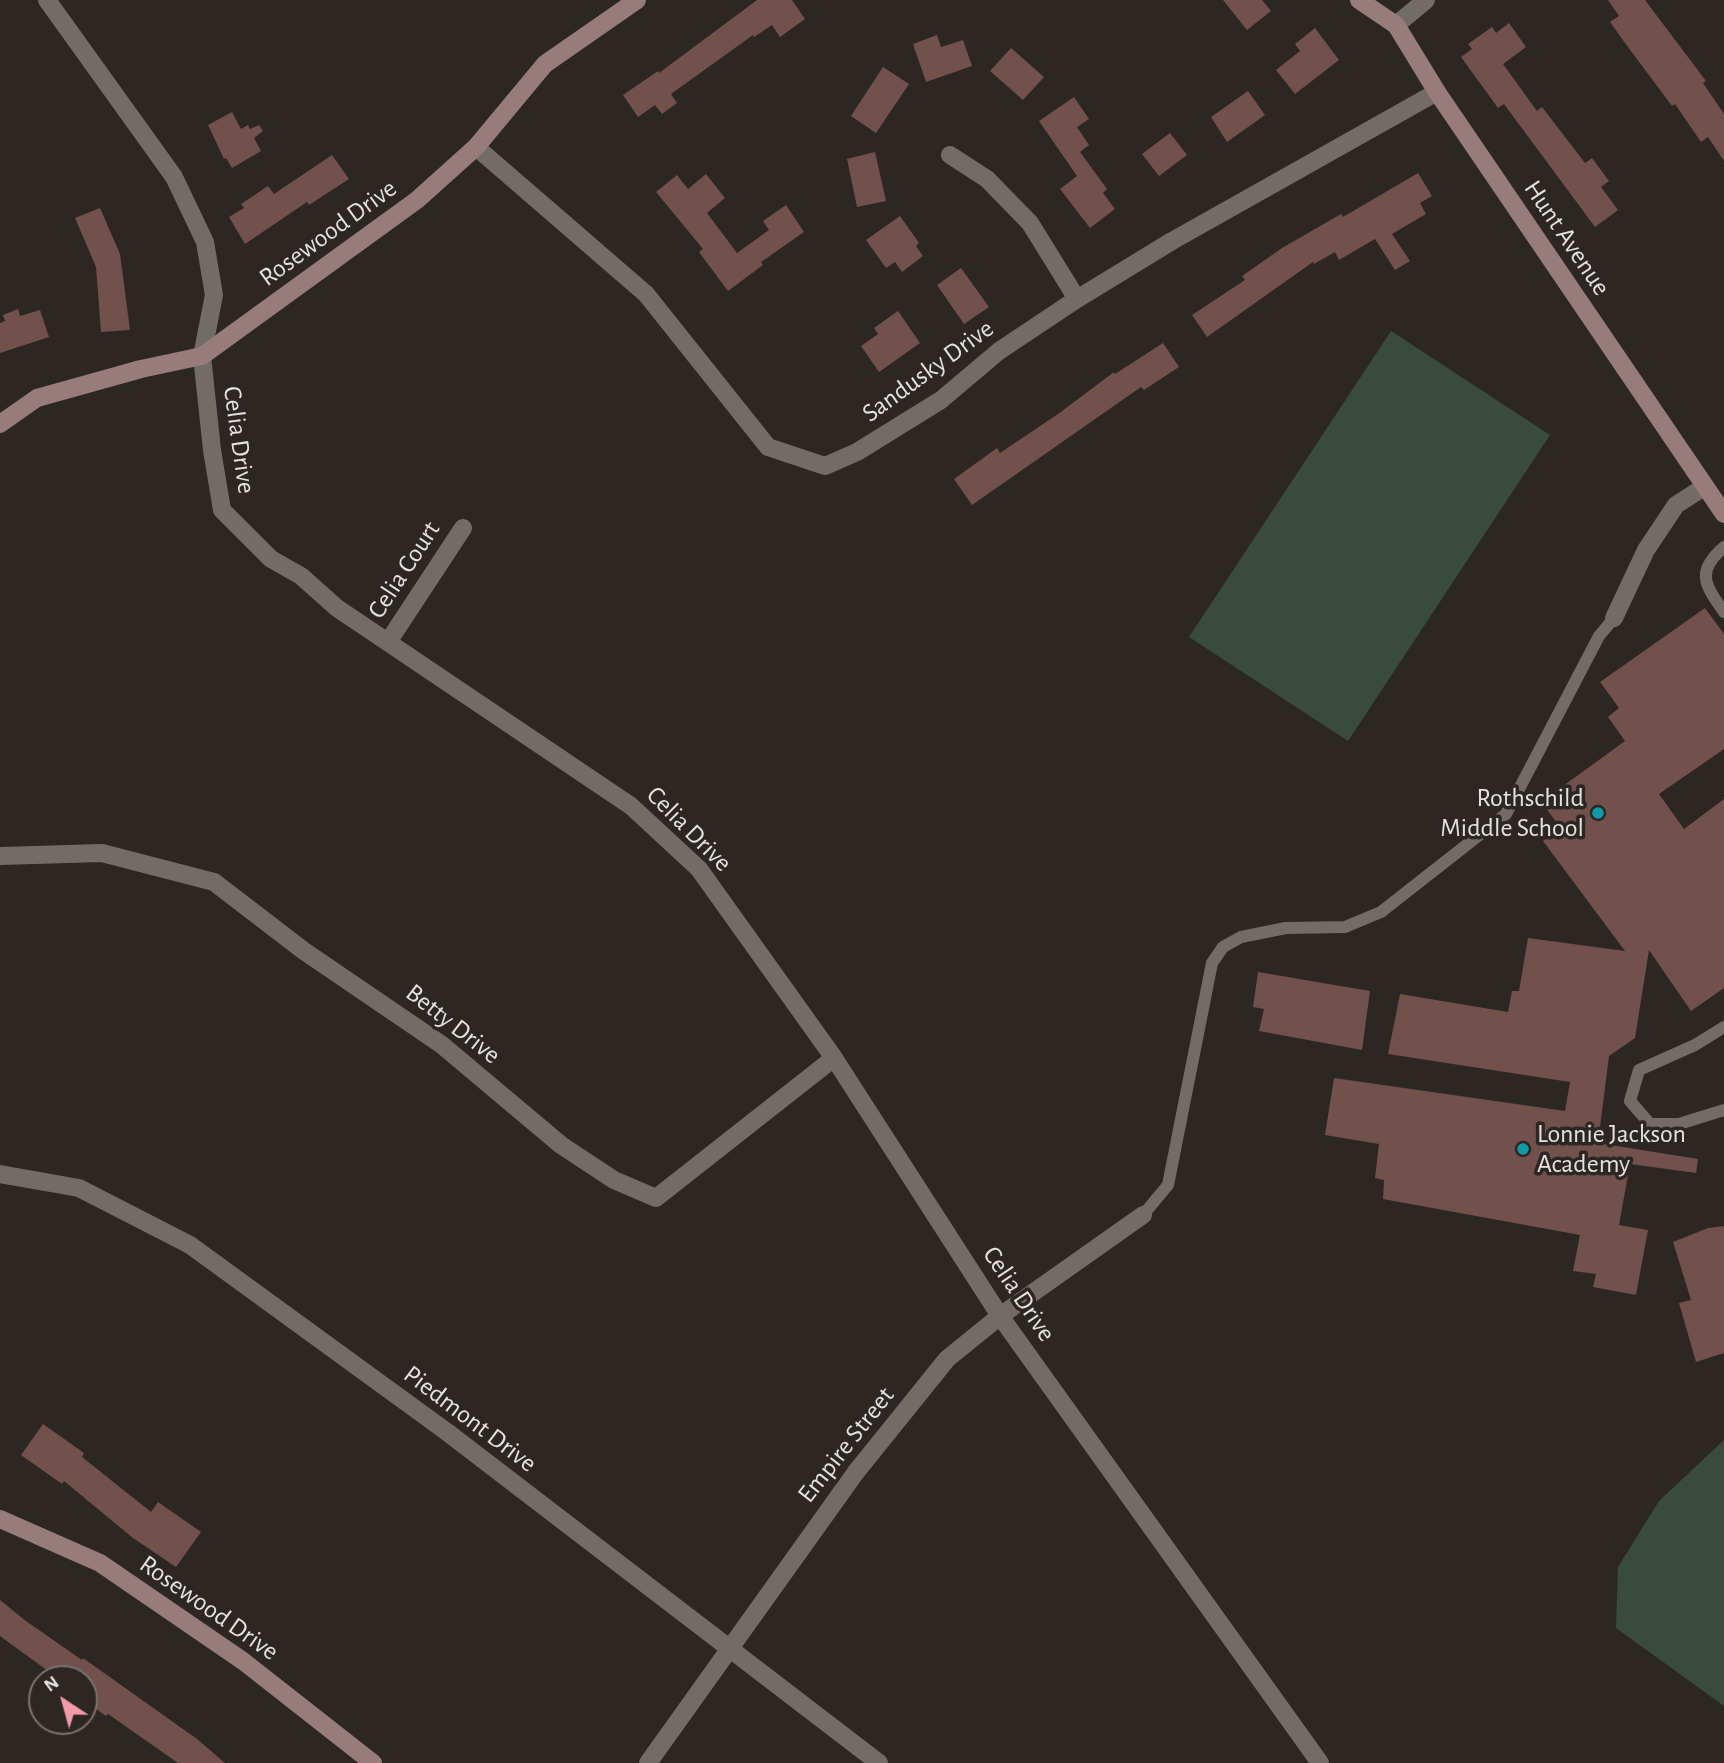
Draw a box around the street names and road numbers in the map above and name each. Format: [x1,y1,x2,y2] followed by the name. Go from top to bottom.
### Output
[253,173,403,293] street label: Rosewood Drive
[1517,174,1617,302] street label: Hunt Avenue
[856,313,1000,429] street label: Sandusky Drive
[216,384,262,496] street label: Celia Drive
[361,516,447,624] street label: Celia Court
[640,780,738,878] street label: Celia Drive
[399,977,507,1071] street label: Betty Drive
[976,1240,1062,1348] street label: Celia Drive
[397,1359,543,1479] street label: Piedmont Drive
[791,1381,901,1509] street label: Empire Street
[134,1549,284,1667] street label: Rosewood Drive

